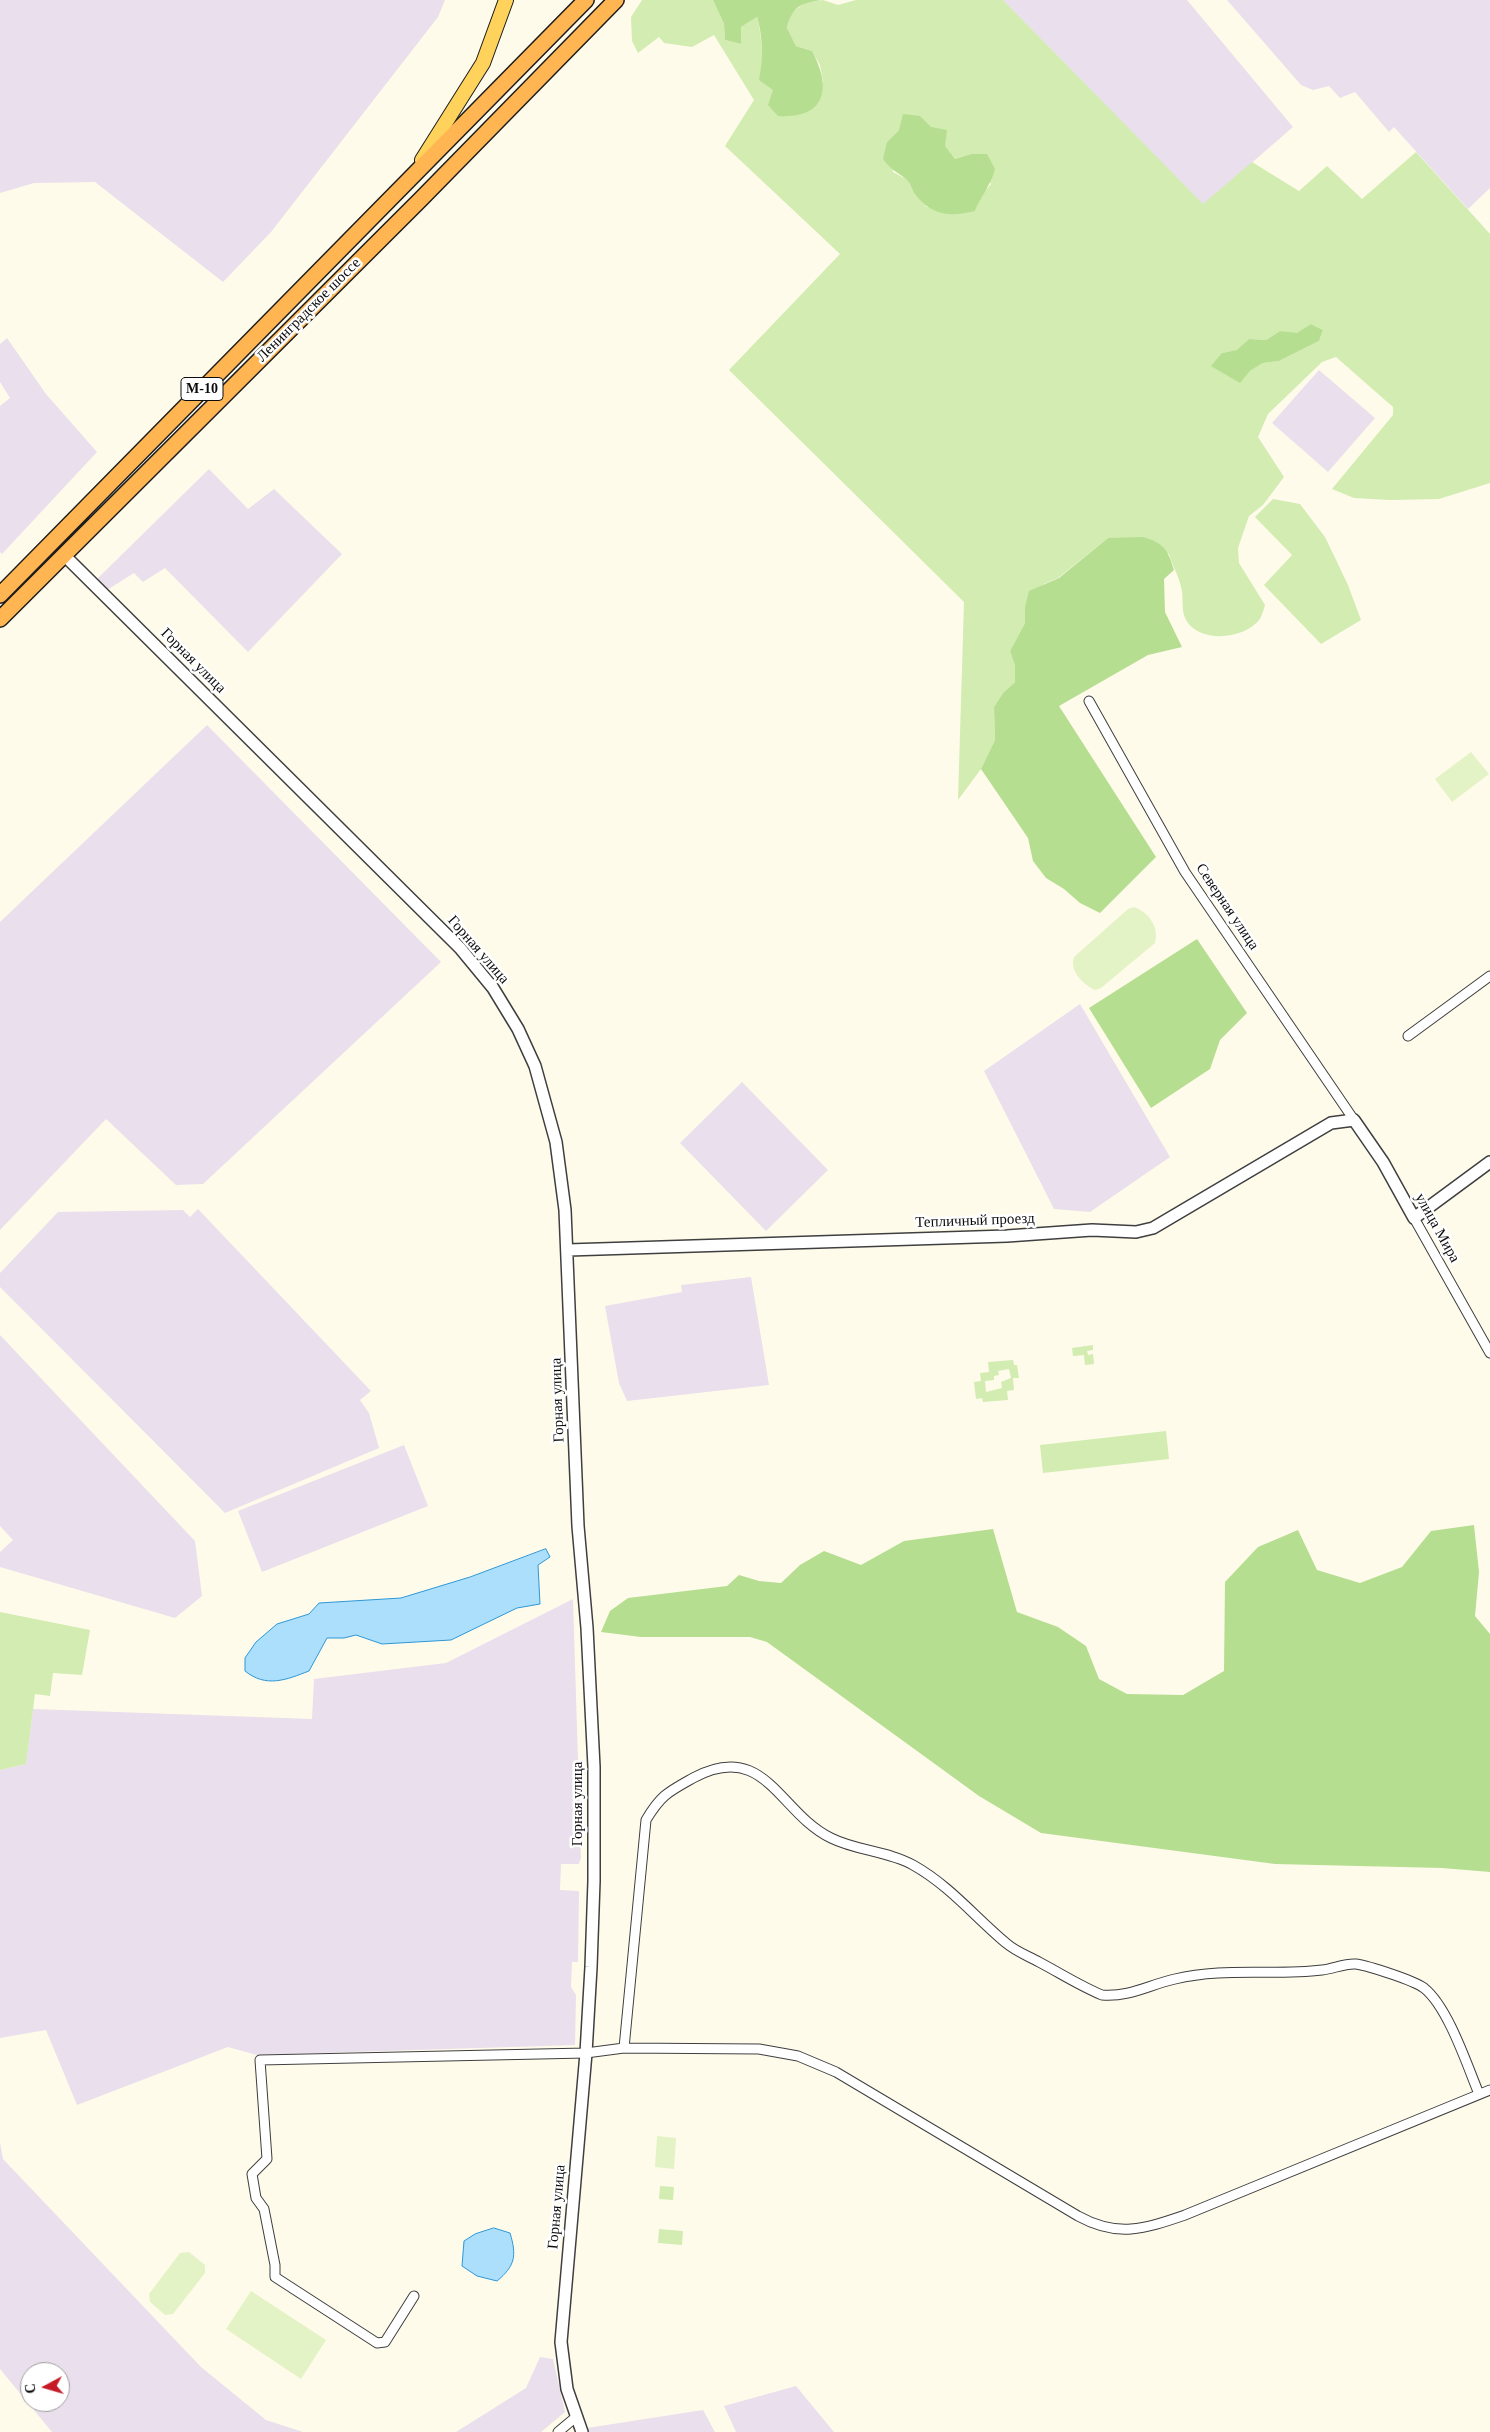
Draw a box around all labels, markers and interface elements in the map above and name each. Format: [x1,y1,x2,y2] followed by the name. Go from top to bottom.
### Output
[253,254,365,366] street label: Ленинградское шоссе
[181,378,223,400] road number: М-10
[157,625,229,697] street label: Горная улица
[1191,860,1263,954] street label: Северная улица
[443,912,513,988] street label: Горная улица
[1411,1190,1463,1266] street label: улица Мира
[915,1210,1035,1232] street label: Тепличный проезд
[548,1357,568,1443] street label: Горная улица
[569,1762,587,1846] street label: Горная улица
[544,2164,570,2250] street label: Горная улица
[20,2362,70,2412] north arrow
[23,2383,39,2394] text: С

